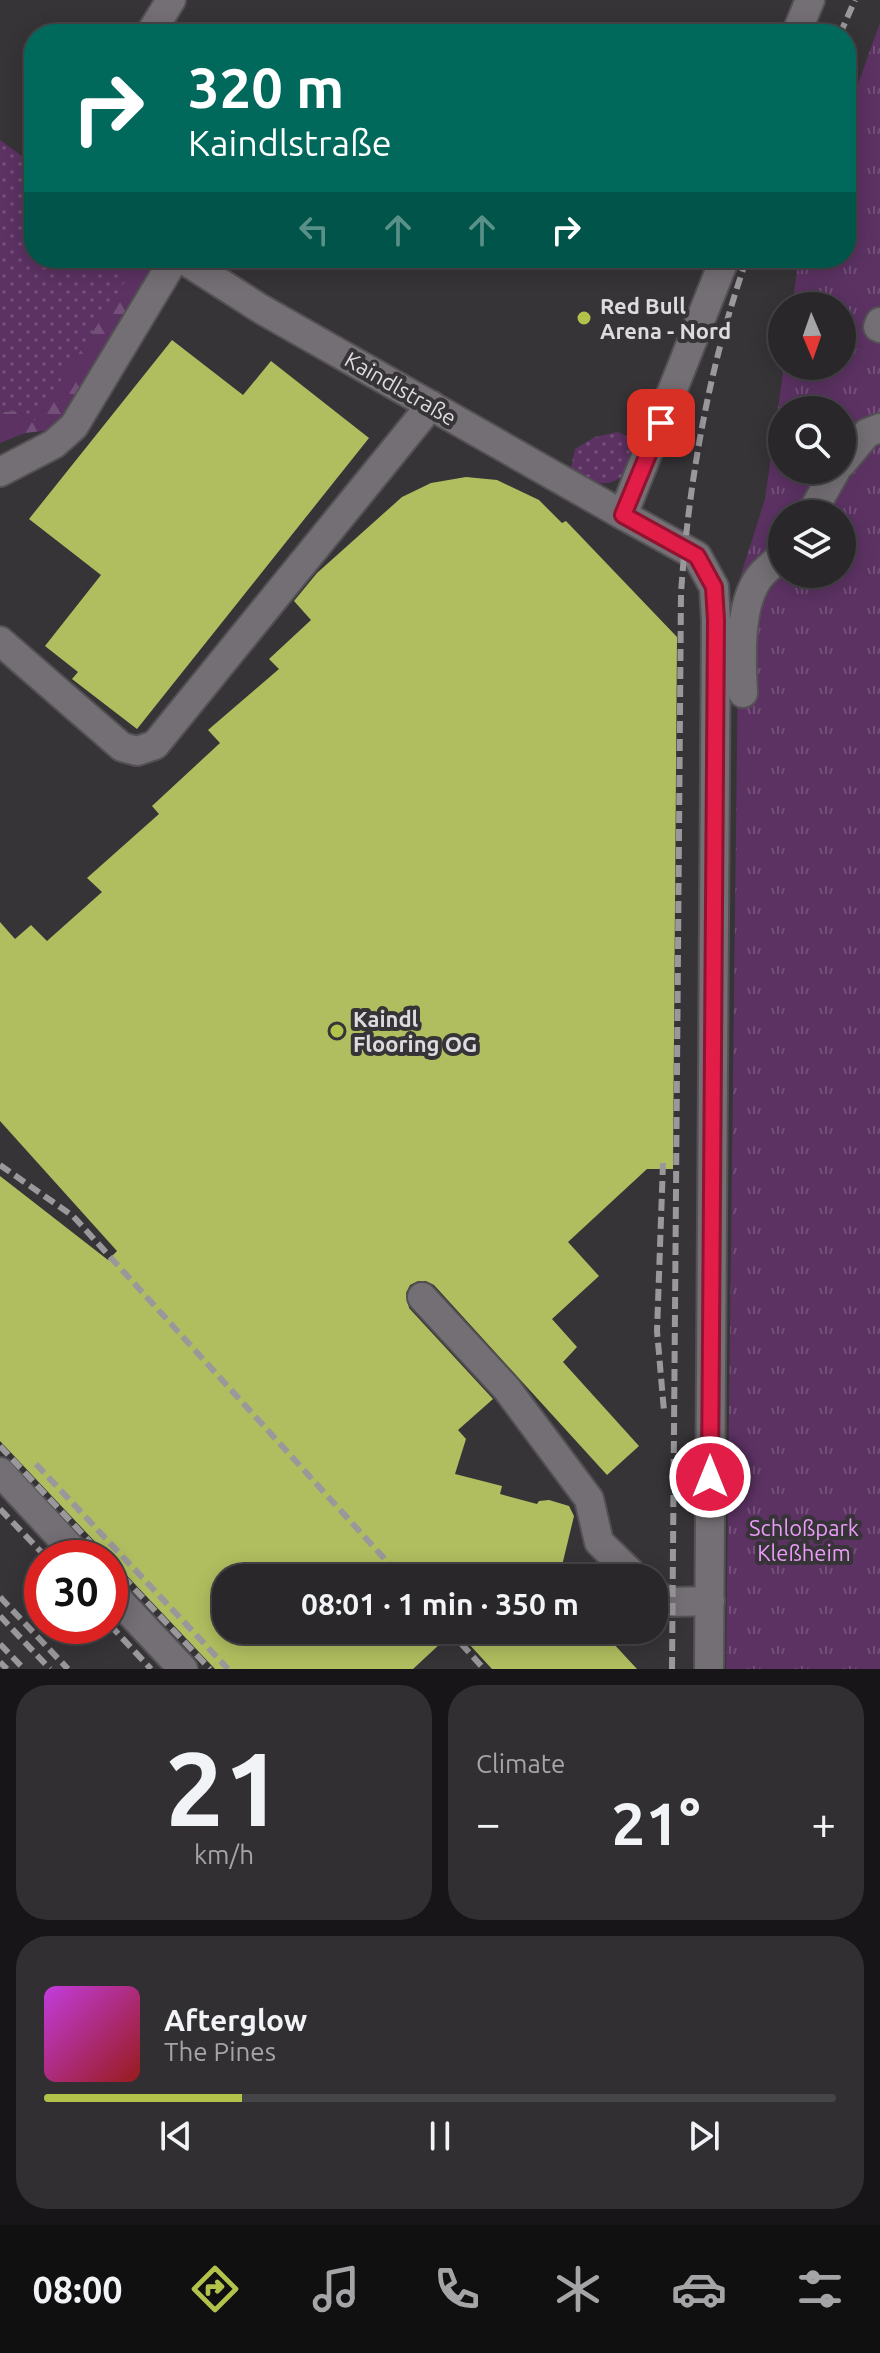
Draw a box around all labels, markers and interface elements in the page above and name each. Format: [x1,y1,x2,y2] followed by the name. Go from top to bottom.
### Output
[56,56,160,160] icon: right
[188,56,344,119] text: 320 m
[188,122,392,163] text: Kaindlstraße
[292,208,336,252] icon: left
[376,208,420,252] icon: ahead
[460,208,504,252] icon: ahead
[544,208,588,252] icon: right
[768,292,856,380] north arrow
[768,292,856,588] map controls
[600,293,731,343] place label: Red Bull Arena - Nord
[575,309,593,327] marker: Red Bull Arena - Nord
[341,346,461,430] street label: Kaindlstraße
[627,389,695,457] pin
[768,396,856,484] button: search
[639,401,683,445] icon: arrive
[768,500,856,588] button: layers
[353,1006,477,1056] place label: Kaindl Flooring OG
[328,1022,346,1040] marker: Kaindl Flooring OG
[668,1435,752,1519] position arrow
[749,1515,859,1565] park label: Schloßpark Kleßheim
[24,1540,128,1644] speed limit sign: 30
[301,1587,579,1621] text: 08:01 · 1 min · 350 m
[165,1729,283,1846] text: 21
[476,1749,565,1778] text: Climate
[612,1789,700,1856] text: 21°
[476,1798,501,1847] text: −
[811,1798,836,1847] text: +
[194,1840,254,1869] text: km/h
[164,2003,307,2037] text: Afterglow
[164,2037,276,2066] text: The Pines
[154,2114,198,2158] icon: previous
[418,2114,462,2158] icon: pause
[682,2114,726,2158] icon: next
[187,2261,243,2317] icon: directions
[308,2261,364,2317] icon: music
[429,2261,485,2317] icon: phone
[550,2261,606,2317] icon: climate
[671,2261,727,2317] icon: car
[792,2261,848,2317] icon: filters
[32,2269,123,2310] text: 08:00

